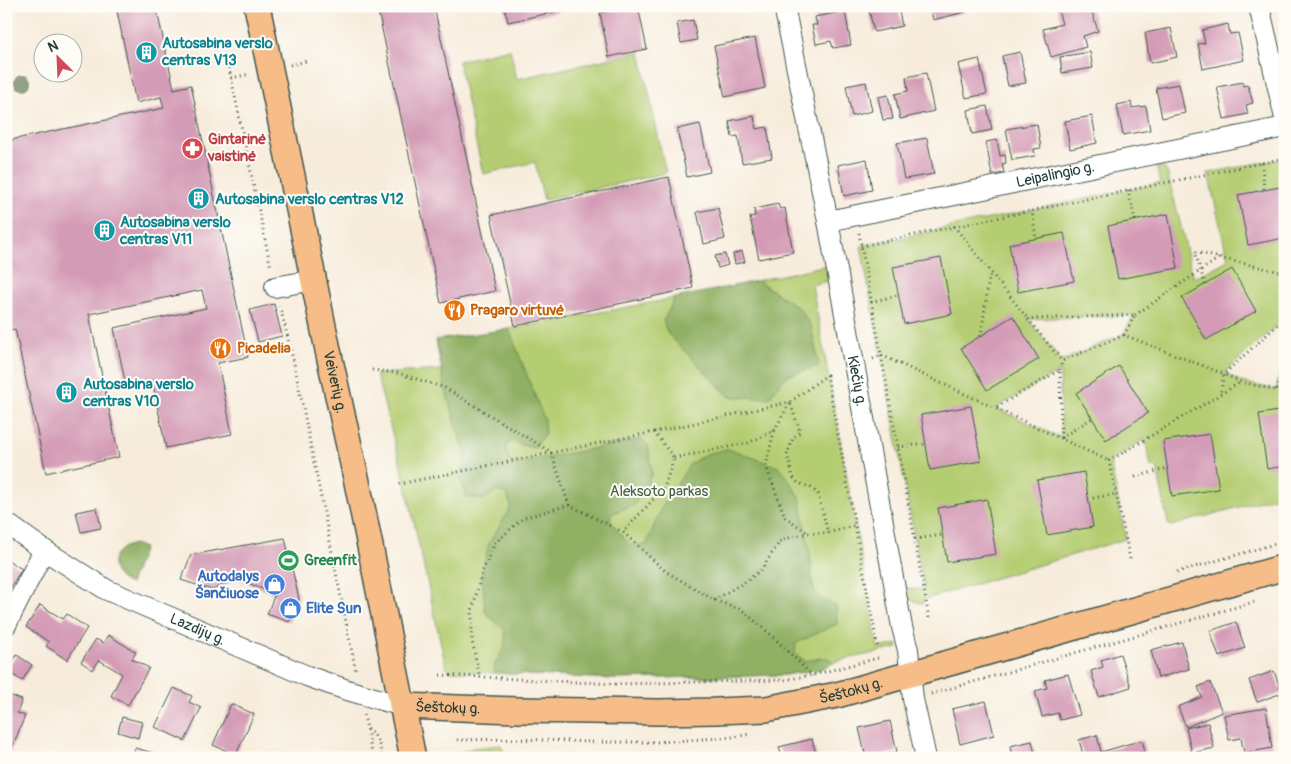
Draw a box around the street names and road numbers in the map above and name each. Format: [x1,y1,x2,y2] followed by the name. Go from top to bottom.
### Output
[1014,157,1096,192] street label: Leipalingio g.
[318,349,351,415] street label: Veiverių g.
[843,354,871,408] street label: Kiečių g.
[167,609,228,650] street label: Lazdijų g.
[817,673,885,708] street label: Šeštokų g.
[415,697,481,719] street label: Šeštokų g.

